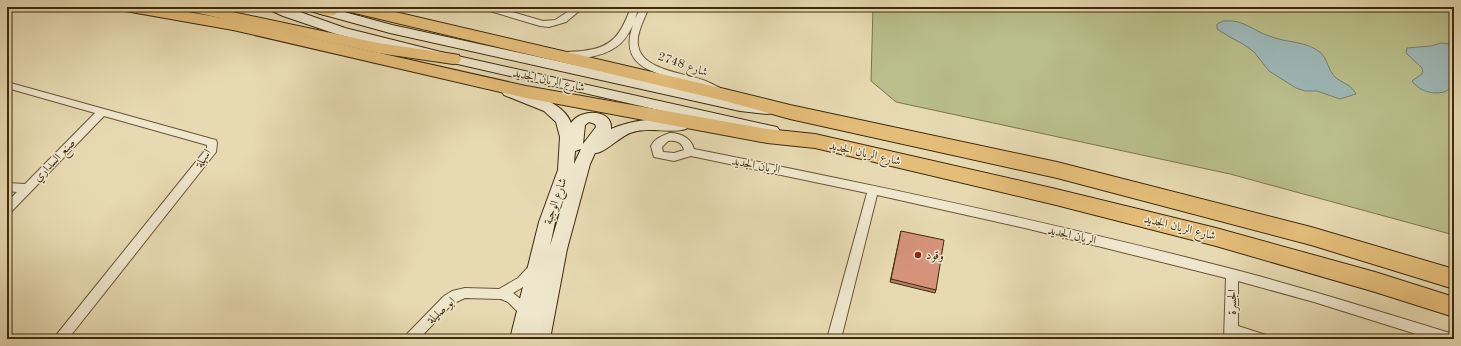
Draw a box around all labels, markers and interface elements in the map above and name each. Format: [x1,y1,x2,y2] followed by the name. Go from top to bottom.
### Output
[655,51,709,83] street label: شارع 2748
[511,67,586,98] street label: شارع الريان الجديد
[32,137,81,187] street label: صنع السداري
[827,140,902,172] street label: شارع الريان الجديد
[193,147,215,171] street label: اسهلة
[730,155,781,178] street label: الريان الجديد
[542,176,573,227] street label: شارع الوجبة
[1142,213,1217,247] street label: شارع الريان الجديد
[1046,225,1097,248] street label: الريان الجديد
[913,250,923,260] marker: وقود
[926,250,944,263] place label: وقود
[1227,289,1240,315] street label: الجسرة
[425,295,459,328] street label: ابو صليلة

